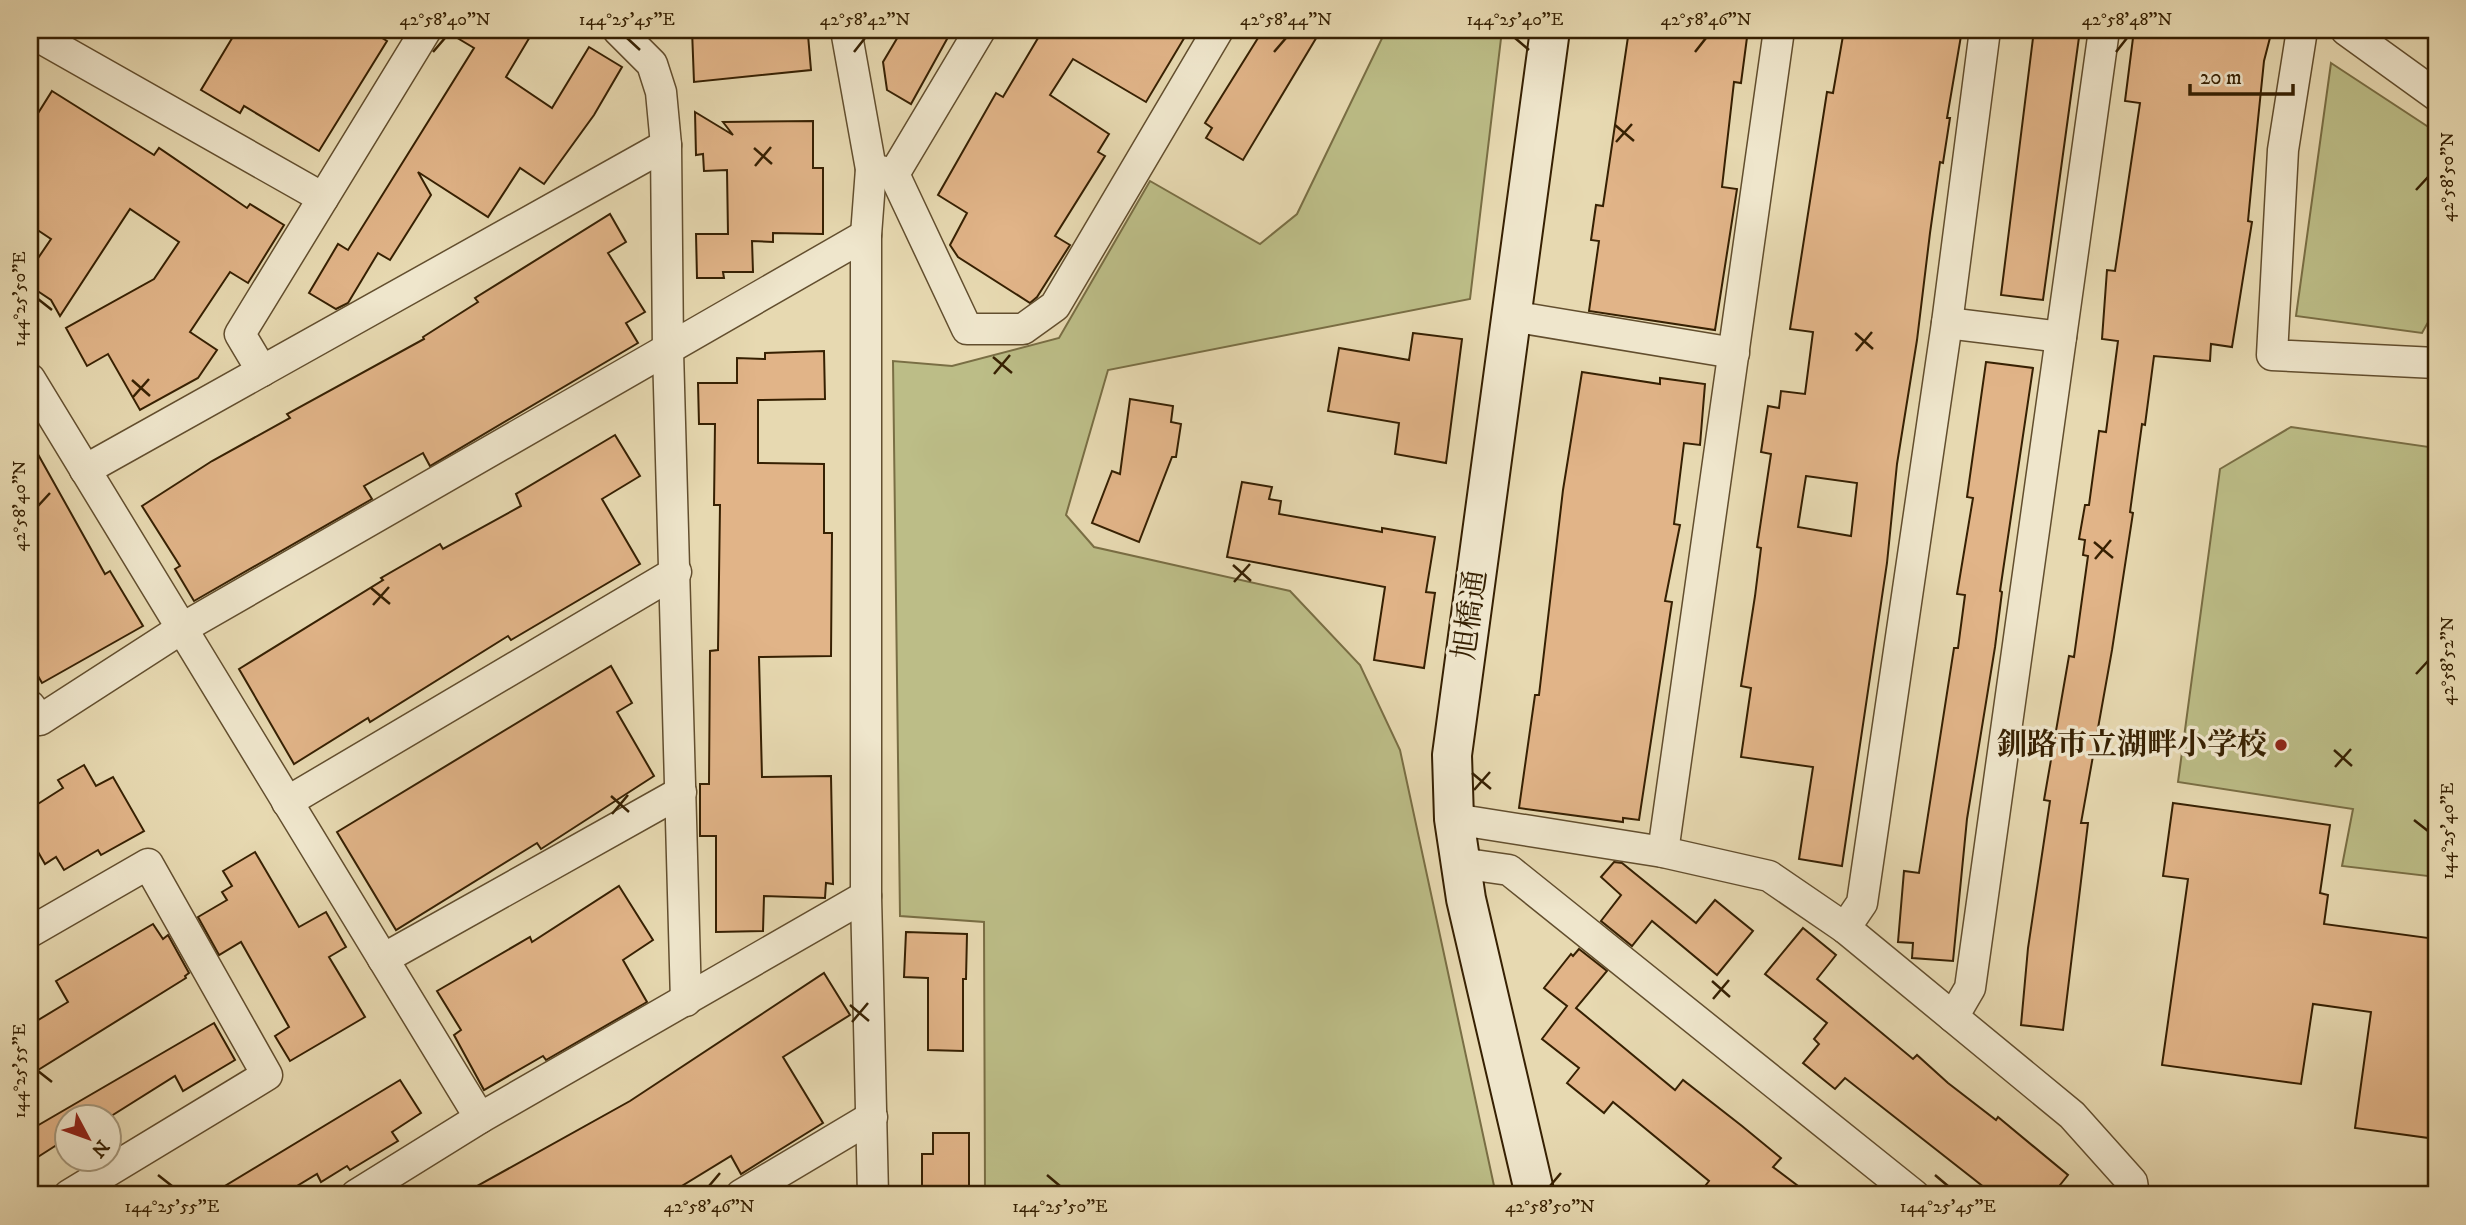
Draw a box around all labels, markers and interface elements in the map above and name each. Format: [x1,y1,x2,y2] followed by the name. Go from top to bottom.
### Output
[399,9,491,31] text: 42°58'40"N
[579,9,675,31] text: 144°25'45"E
[820,9,910,31] text: 42°58'42"N
[1240,9,1332,31] text: 42°58'44"N
[1466,9,1564,31] text: 144°25'40"E
[1661,9,1752,31] text: 42°58'46"N
[2082,9,2172,31] text: 42°58'48"N
[2190,52,2293,96] scale bar
[2200,65,2242,91] text: 20 m
[2437,132,2459,222] text: 42°58'50"N
[9,251,31,347] text: 144°25'50"E
[9,460,31,552] text: 42°58'40"N
[1446,568,1496,662] street label: 旭橋通
[2437,616,2459,705] text: 42°58'52"N
[1997,727,2267,764] place label: 釧路市立湖畔小学校
[2273,737,2289,753] marker: 釧路市立湖畔小学校
[2437,782,2459,880] text: 144°25'40"E
[9,1023,31,1118] text: 144°25'55"E
[52,1102,122,1172] north arrow
[86,1135,113,1162] text: N
[125,1196,220,1218] text: 144°25'55"E
[664,1196,755,1218] text: 42°58'46"N
[1012,1196,1108,1218] text: 144°25'50"E
[1505,1196,1595,1218] text: 42°58'50"N
[1900,1196,1996,1218] text: 144°25'45"E

